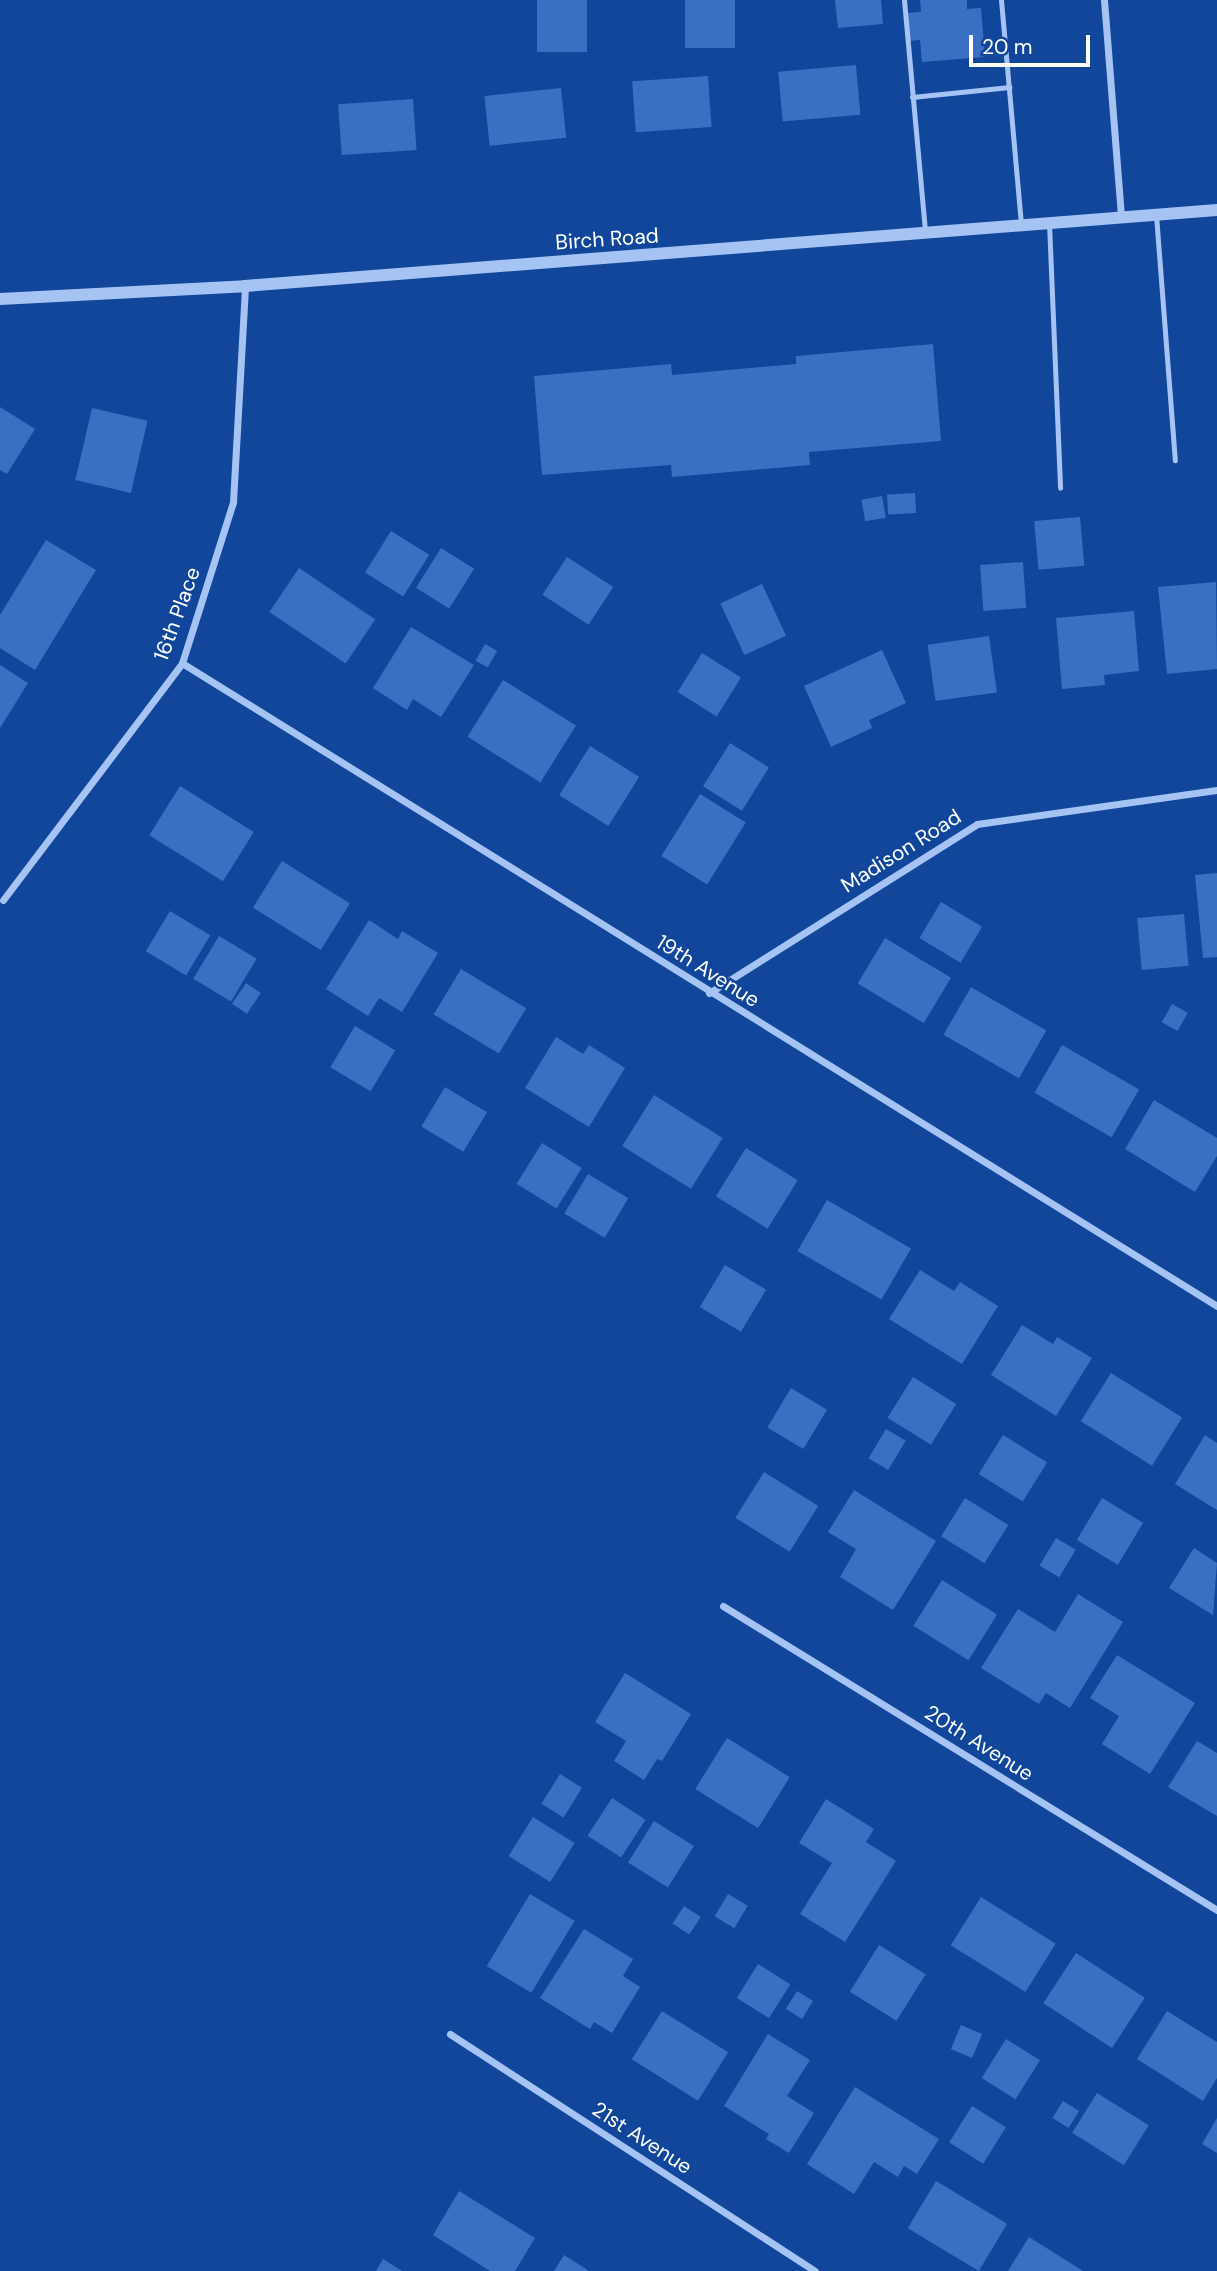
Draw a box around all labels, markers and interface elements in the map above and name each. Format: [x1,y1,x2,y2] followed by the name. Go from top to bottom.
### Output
[972,21,1093,65] scale bar
[982,33,1033,61] text: 20 m
[554,223,660,255] street label: Birch Road
[148,564,206,664] street label: 16th Place
[836,804,966,898] street label: Madison Road
[652,929,764,1013] street label: 19th Avenue
[920,1700,1038,1786] street label: 20th Avenue
[587,2096,697,2180] street label: 21st Avenue

